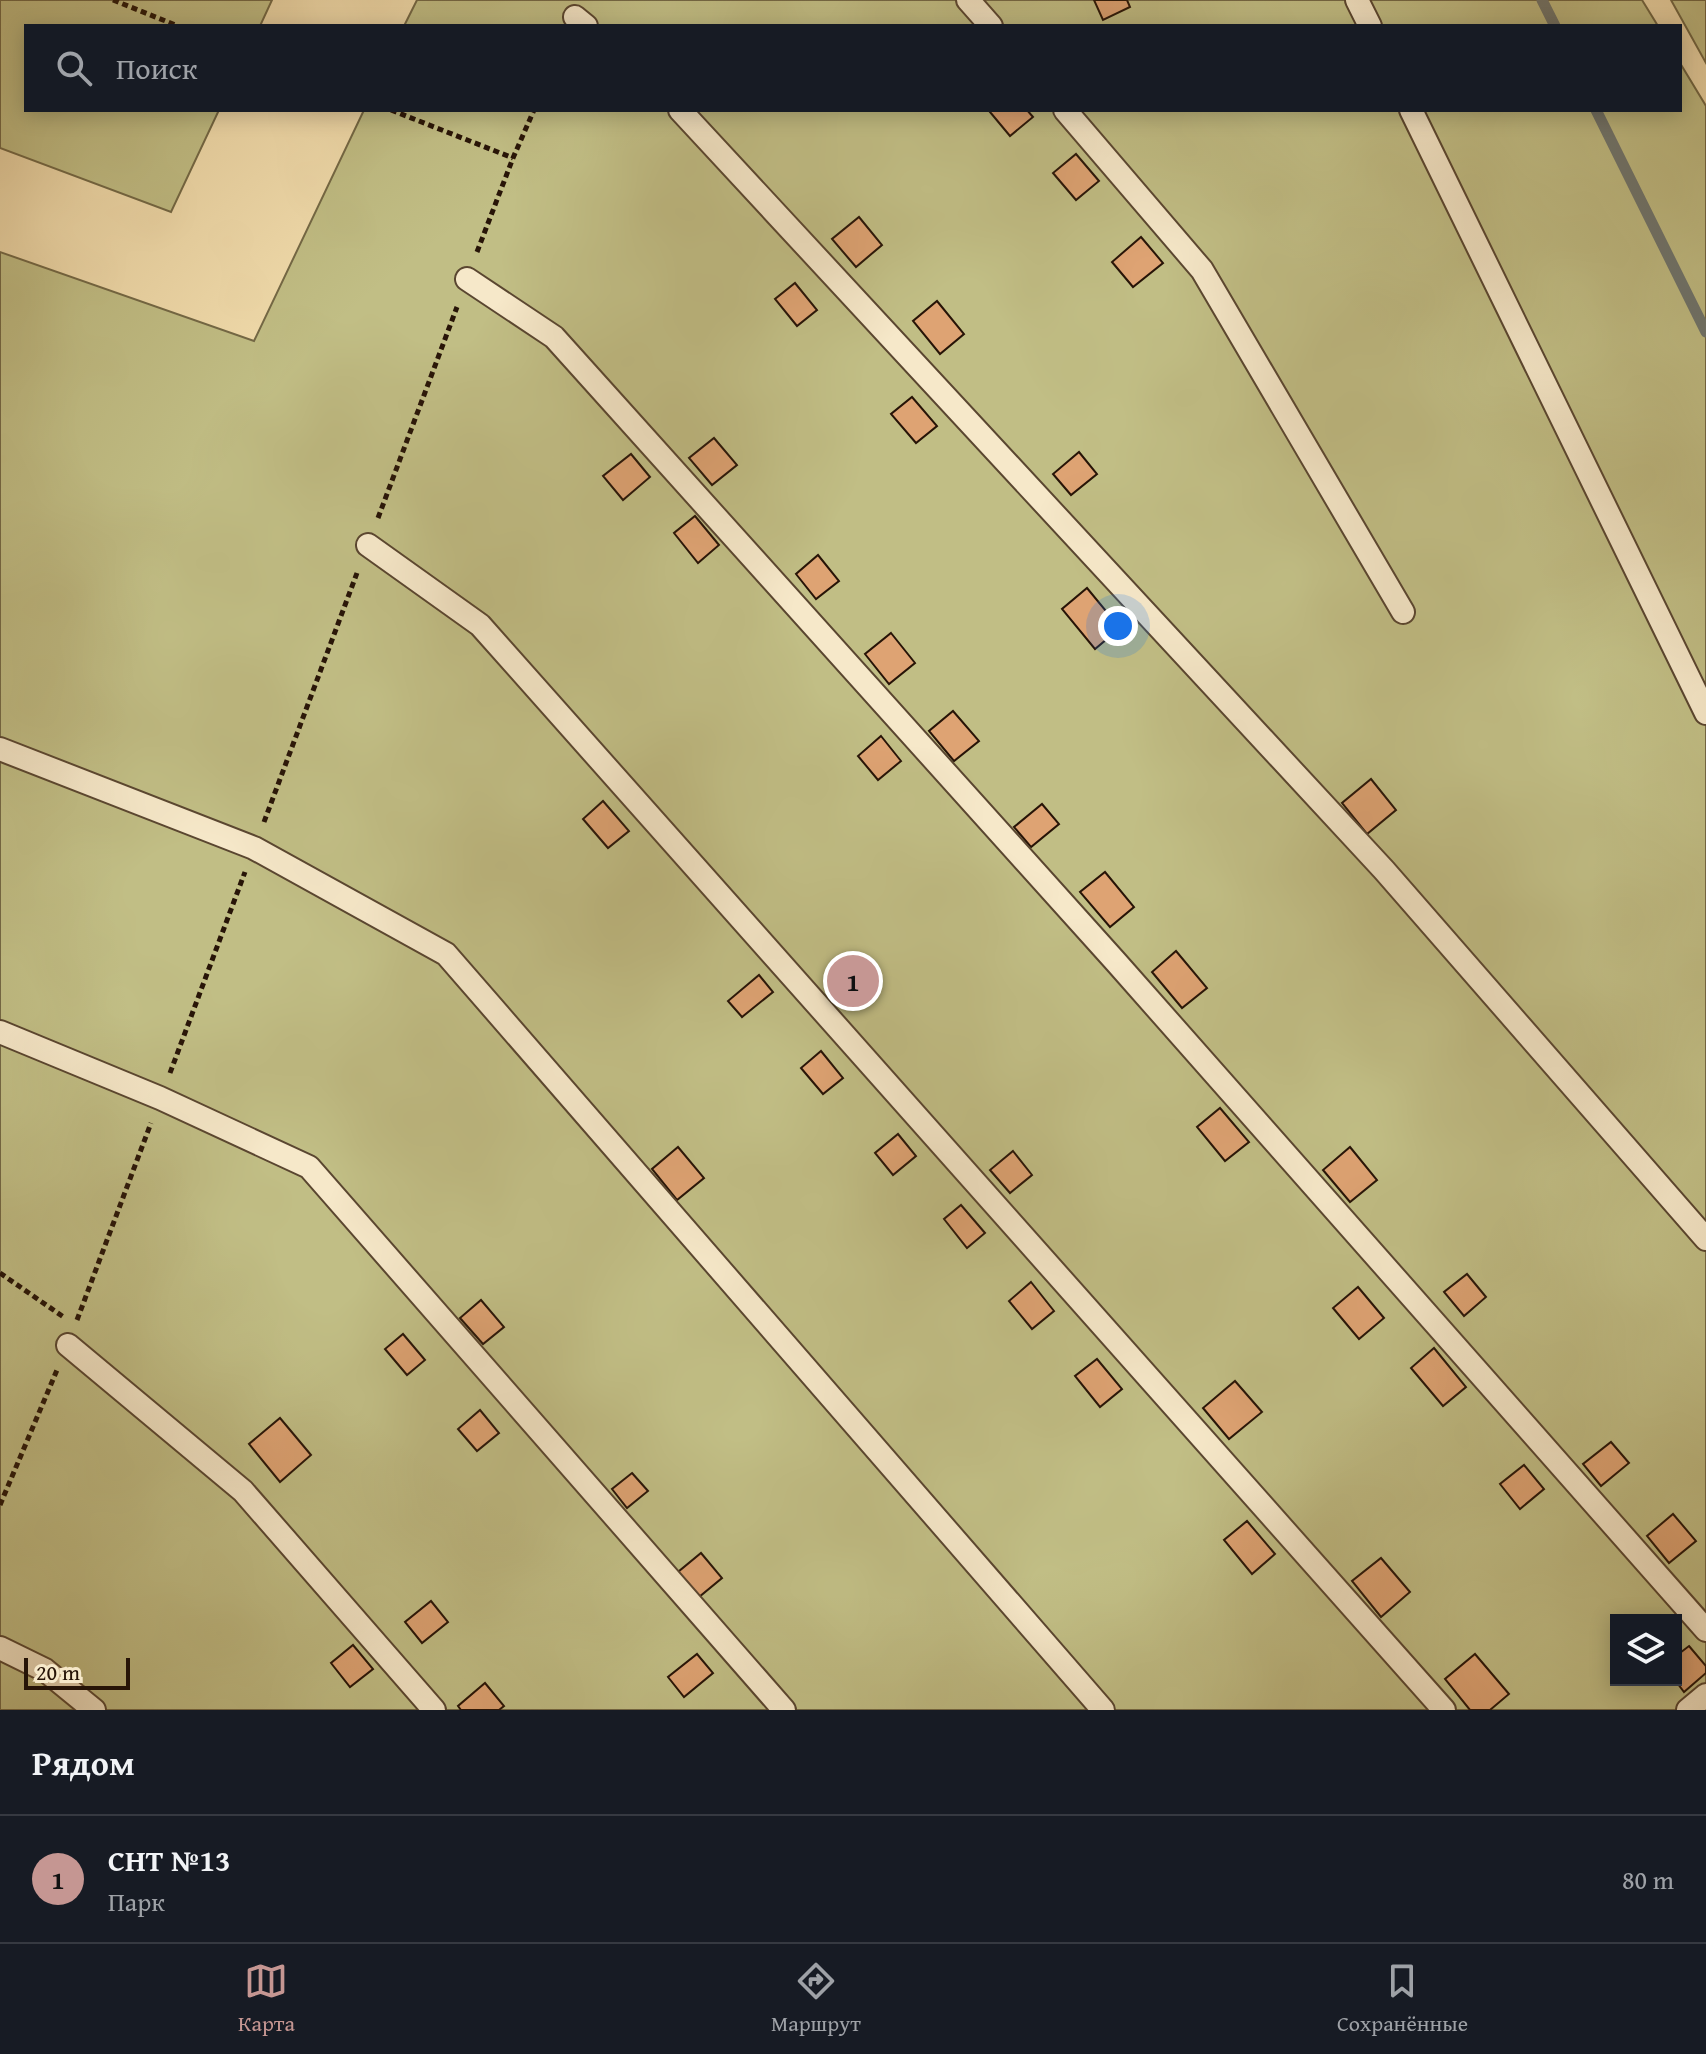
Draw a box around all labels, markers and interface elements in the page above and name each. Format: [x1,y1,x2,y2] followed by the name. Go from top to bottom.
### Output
[24,24,1682,112] search box
[52,46,96,90] icon: search
[116,46,198,90] text: Поиск
[1098,606,1138,646] your location
[827,951,879,1011] pin: 1
[1610,1614,1682,1686] map controls
[1610,1614,1682,1686] button: layers
[24,1654,130,1690] scale bar
[36,1656,80,1688] text: 20 m
[32,1738,135,1787] text: Рядом
[108,1838,231,1882] text: СНТ №13
[51,1860,65,1899] text: 1
[1622,1860,1674,1899] text: 80 m
[108,1882,165,1921] text: Парк
[238,1959,295,2039] tab: Карта
[771,1959,861,2039] tab: Маршрут
[1337,1959,1468,2039] tab: Сохранённые

